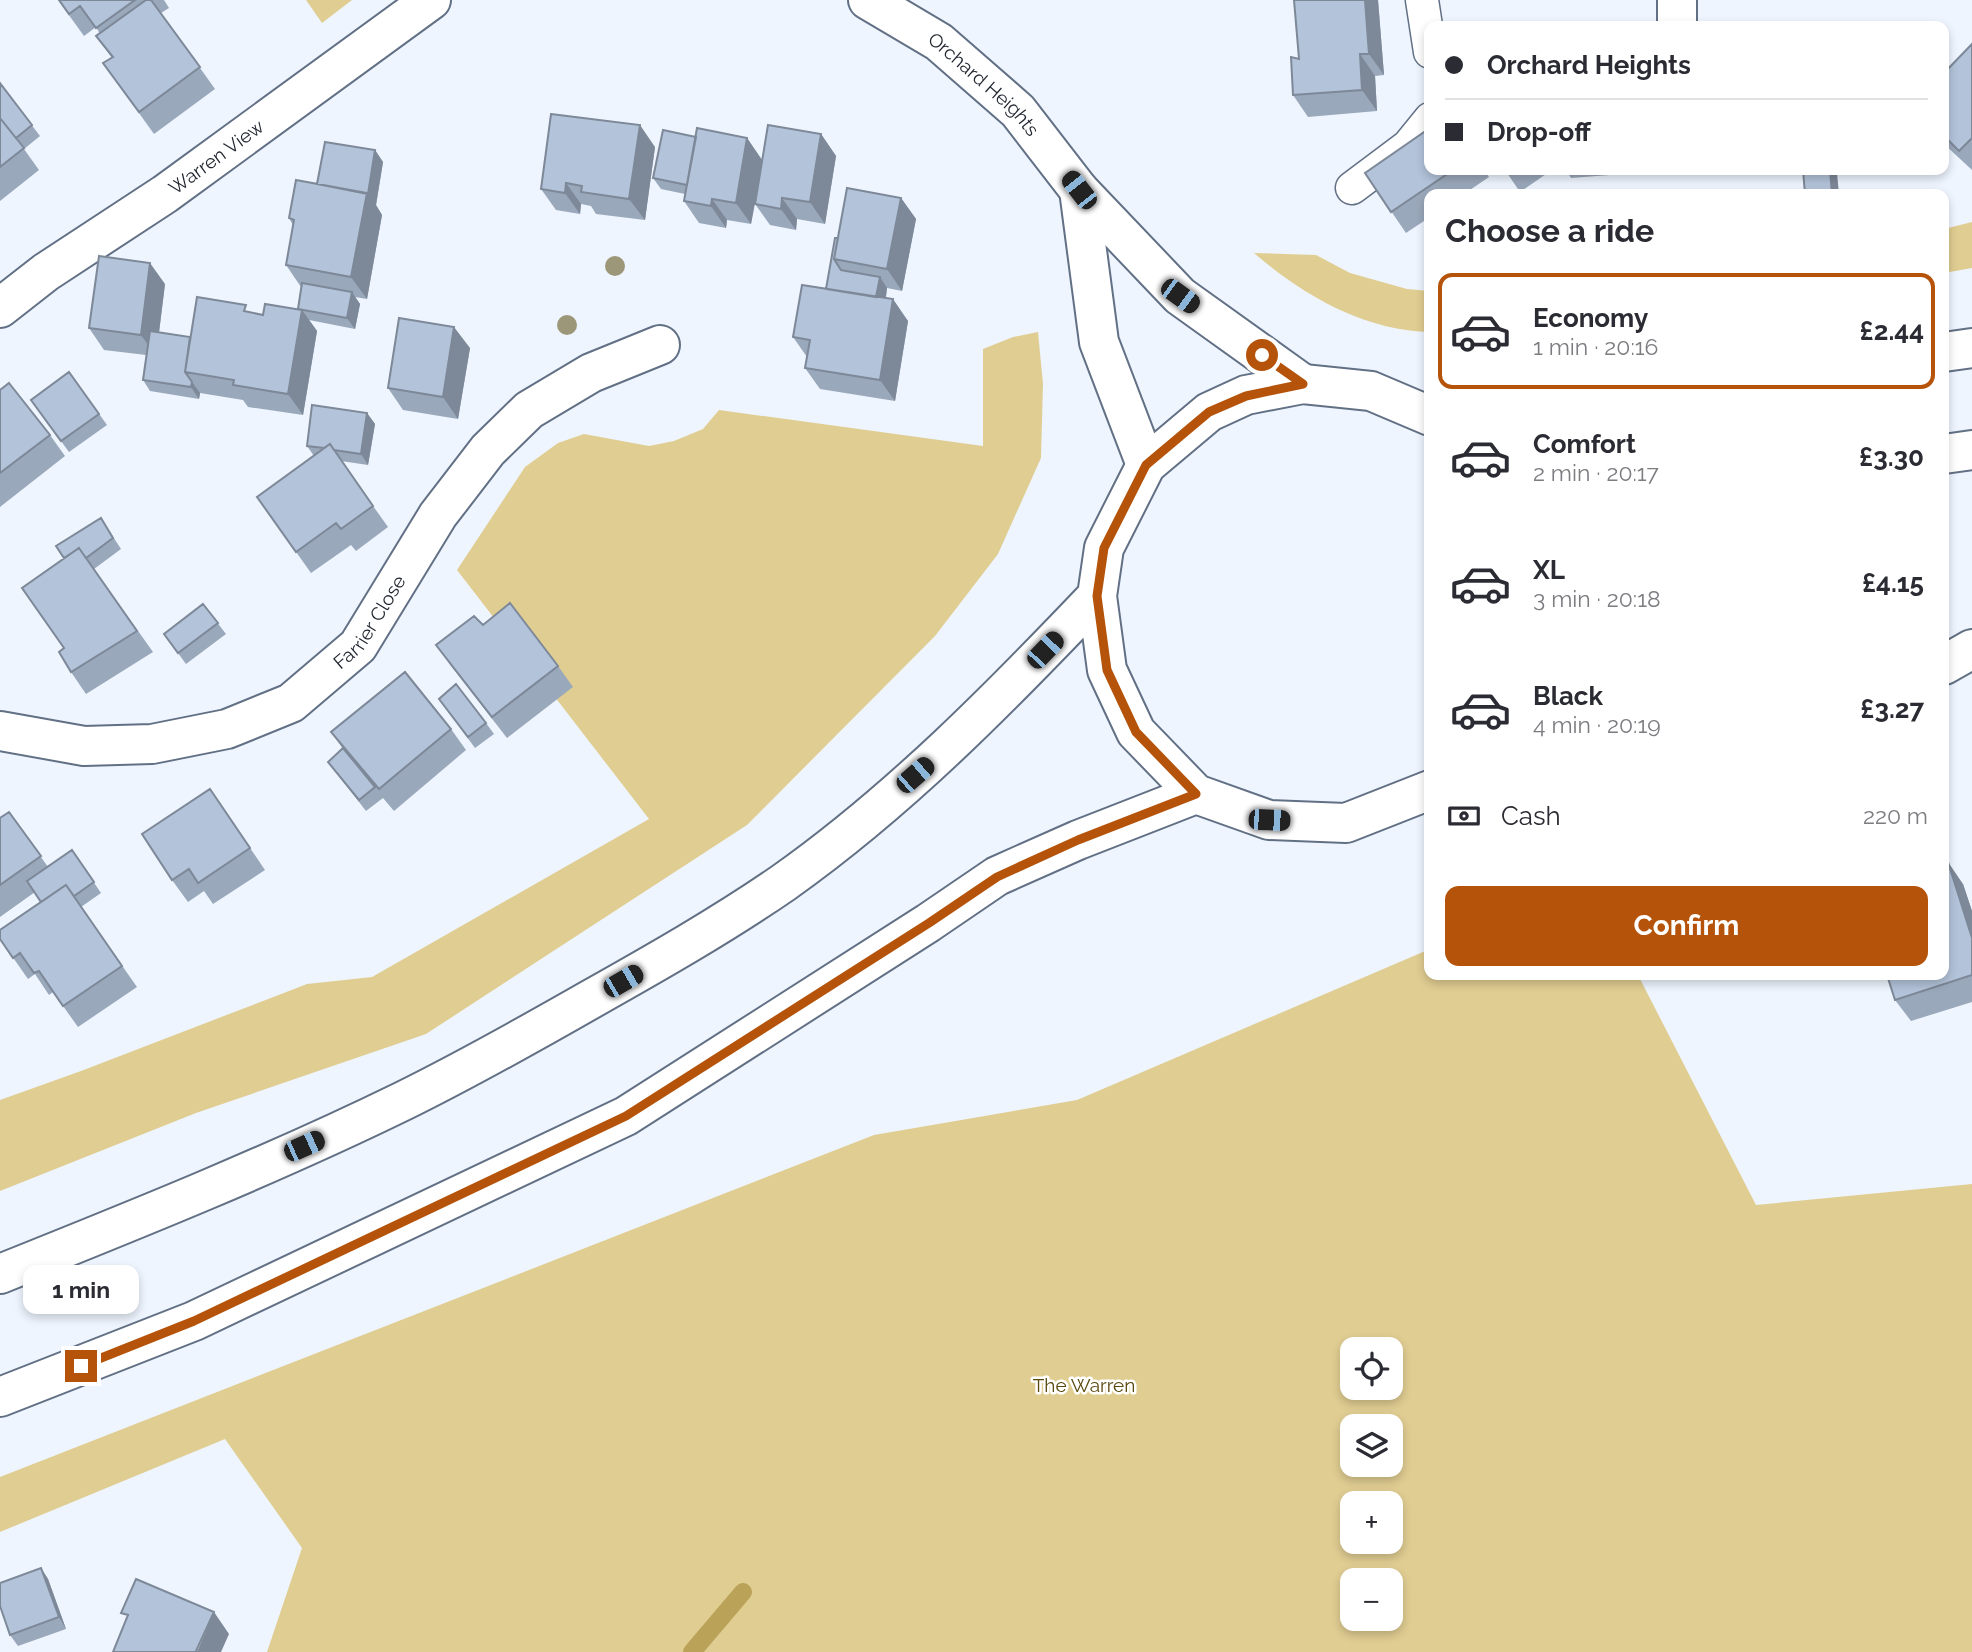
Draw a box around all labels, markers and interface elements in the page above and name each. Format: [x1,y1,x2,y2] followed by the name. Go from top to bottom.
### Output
[925,27,1044,140] street label: Orchard Heights
[1487,50,1691,80] text: Orchard Heights
[164,114,268,199] street label: Warren View
[1487,117,1591,147] text: Drop-off
[1058,167,1101,213] car
[1445,212,1654,249] text: Choose a ride
[1157,275,1204,317] car
[1449,300,1512,363] icon: car
[1533,303,1648,333] text: Economy
[1860,316,1924,346] text: £2.44
[1533,333,1658,360] text: 1 min · 20:16
[1246,339,1278,371] route start
[1449,426,1512,489] icon: car
[1533,429,1636,459] text: Comfort
[1859,442,1924,472] text: £3.30
[1533,459,1659,486] text: 2 min · 20:17
[1449,552,1512,615] icon: car
[1533,555,1565,585] text: XL
[1862,568,1924,598] text: £4.15
[329,571,410,673] street label: Farrier Close
[1533,585,1661,612] text: 3 min · 20:18
[1023,628,1068,672] car
[1449,678,1512,741] icon: car
[1533,681,1603,711] text: Black
[1860,694,1924,724] text: £3.27
[1533,711,1661,738] text: 4 min · 20:19
[893,753,938,797] car
[1445,797,1483,835] icon: cash
[1501,801,1561,831] text: Cash
[1863,802,1928,829] text: 220 m
[1248,809,1291,831] car
[1445,886,1928,966] button: Confirm
[600,961,647,1001] car
[281,1128,328,1164] car
[23,1264,139,1314] callout: 1 min
[52,1276,110,1303] text: 1 min
[1340,1337,1403,1631] map controls
[1340,1337,1403,1400] button: locate
[65,1350,97,1382] route end
[1033,1374,1135,1396] park label: The Warren
[1340,1414,1403,1477] button: layers
[1340,1491,1403,1554] button: +
[1340,1568,1403,1631] button: −

